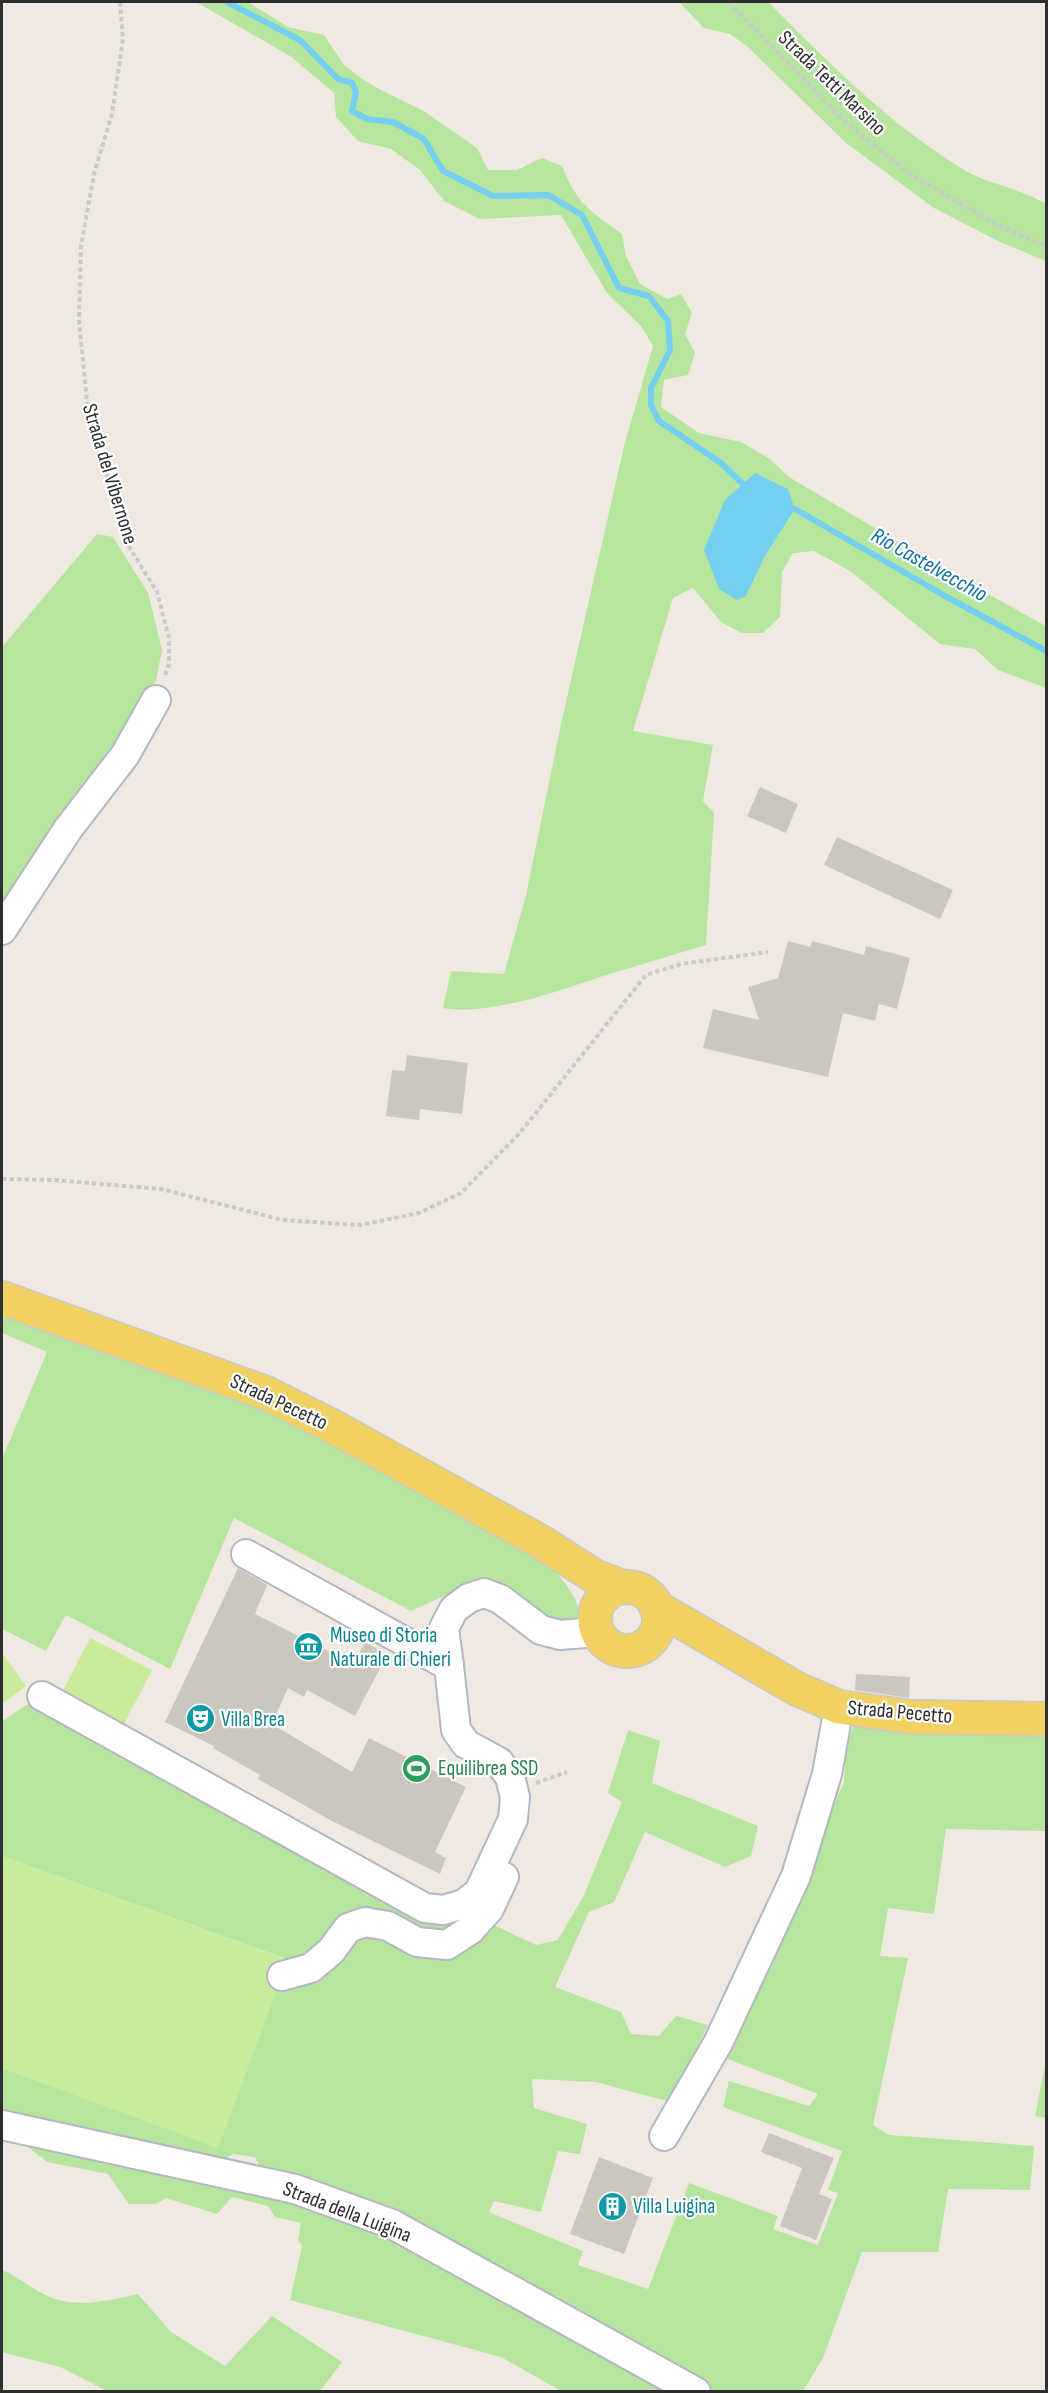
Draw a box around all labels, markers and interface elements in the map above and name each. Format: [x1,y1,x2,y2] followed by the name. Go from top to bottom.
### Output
[773,25,891,141] street label: Strada Tetti Marsino
[77,401,143,547] street label: Strada del Vibernone
[866,522,992,608] water label: Rio Castelvecchio
[226,1369,332,1435] street label: Strada Pecetto
[330,1623,451,1672] place label: Museo di Storia Naturale di Chieri
[293,1631,325,1663] museum icon: Museo di Storia Naturale di Chieri
[847,1695,953,1729] street label: Strada Pecetto
[184,1703,216,1735] theatre icon: Villa Brea
[221,1707,285,1732] place label: Villa Brea
[401,1752,433,1784] sports icon: Equilibrea SSD
[438,1756,538,1781] place label: Equilibrea SSD
[279,2176,415,2248] street label: Strada della Luigina
[596,2190,628,2222] building icon: Villa Luigina
[633,2194,715,2219] place label: Villa Luigina

